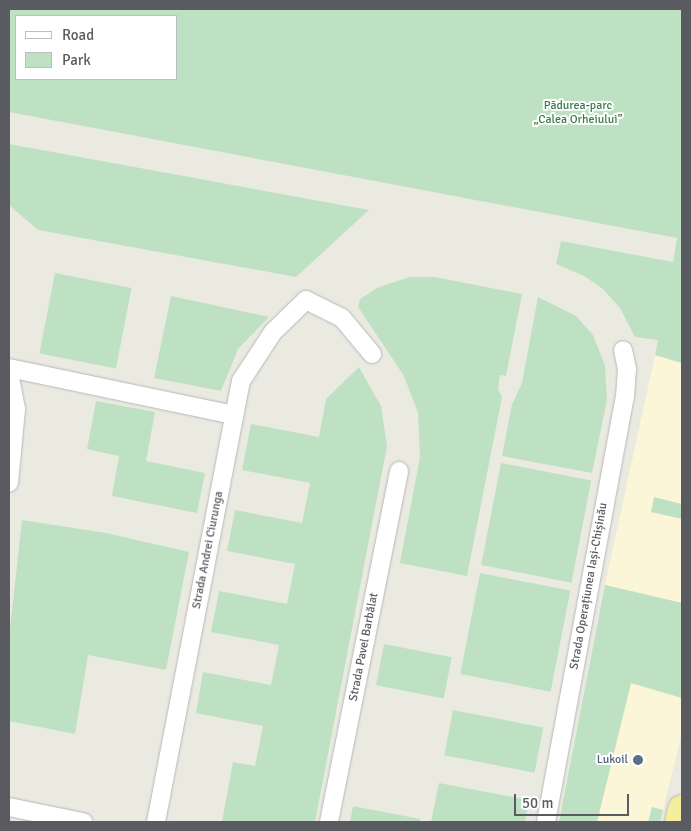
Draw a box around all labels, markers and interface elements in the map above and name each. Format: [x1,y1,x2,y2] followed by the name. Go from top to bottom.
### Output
[15,15,178,80] legend
[62,26,94,44] text: Road
[62,51,91,69] text: Park
[533,99,623,127] park label: Pădurea-parc „Calea Orheiului”
[190,490,226,610] street label: Strada Andrei Ciurunga
[567,501,611,671] street label: Strada Operațiunea Iași-Chișinău
[346,592,382,702] street label: Strada Pavel Barbălat
[597,753,628,767] place label: Lukoil
[632,754,644,766] marker: Lukoil
[516,784,631,816] scale bar
[522,794,553,812] text: 50 m

